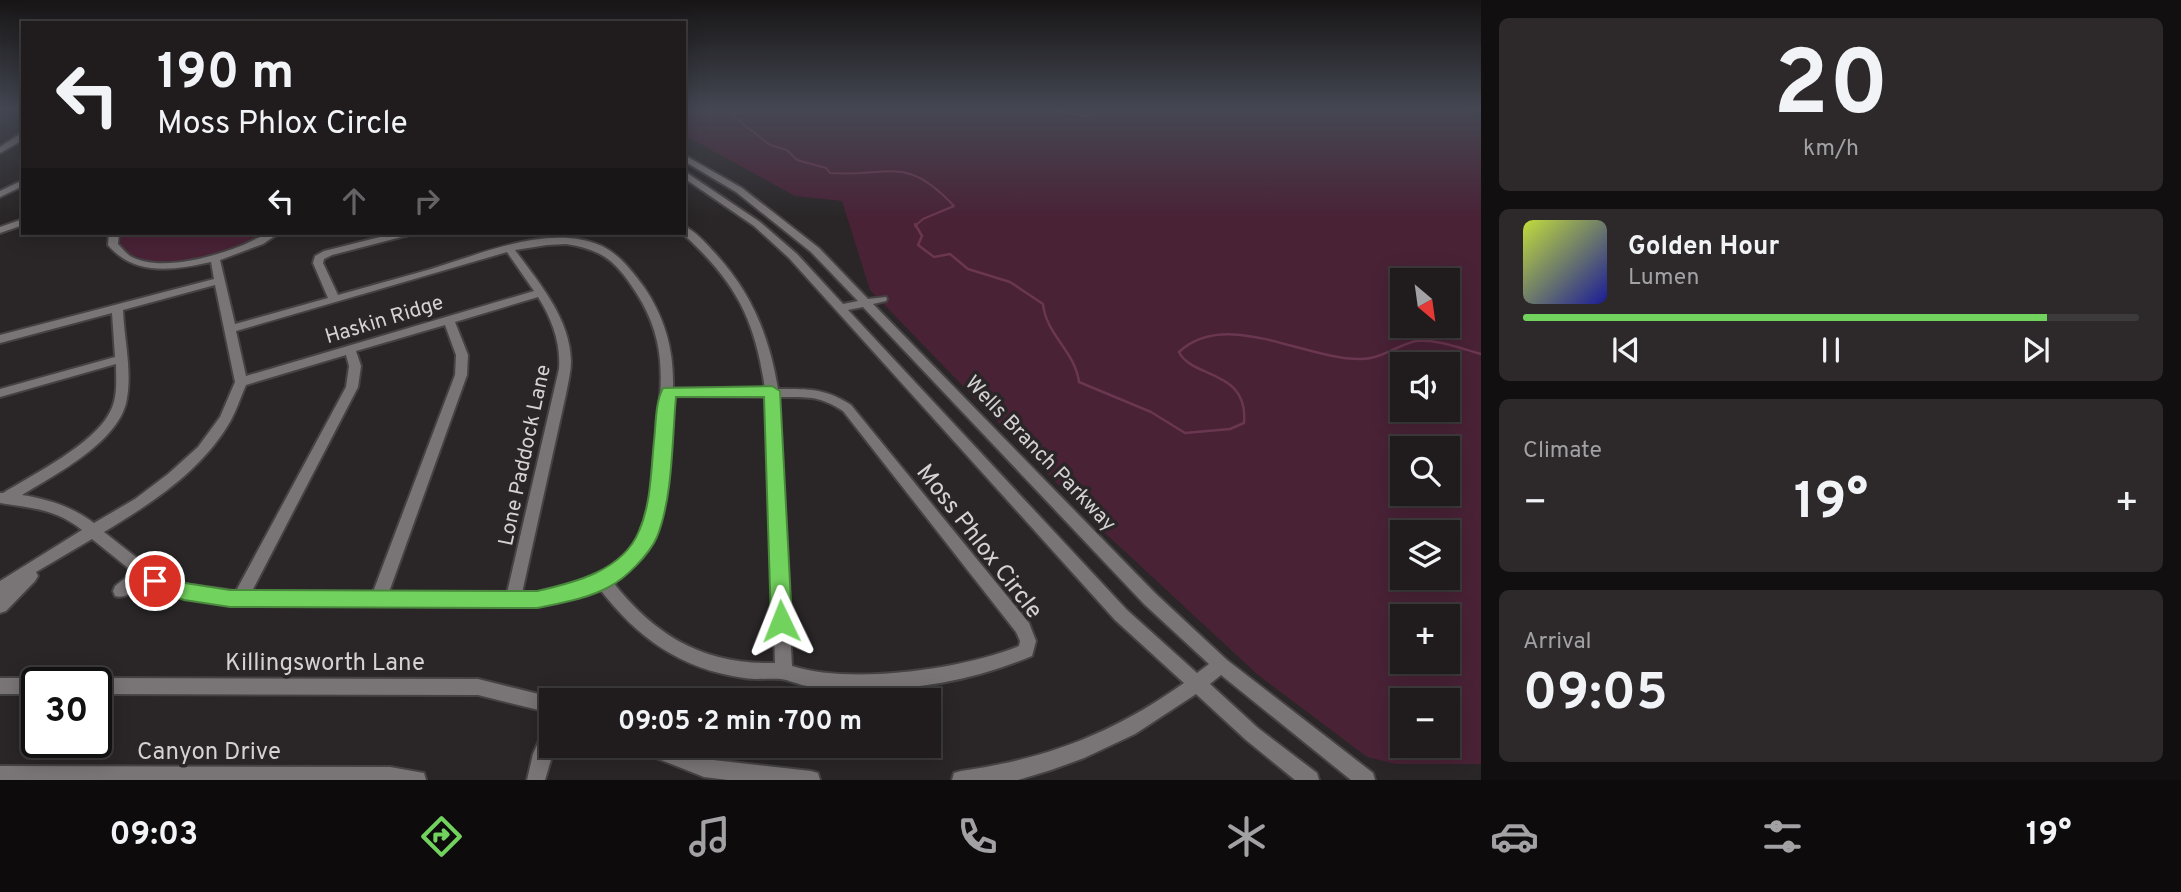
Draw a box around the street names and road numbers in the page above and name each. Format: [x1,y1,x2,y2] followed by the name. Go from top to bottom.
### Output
[322,290,447,351] street label: Haskin Ridge
[493,362,558,548] street label: Lone Paddock Lane
[958,370,1121,538] street label: Wells Branch Parkway
[909,459,1048,626] street label: Moss Phlox Circle
[225,649,425,679] street label: Killingsworth Lane
[137,738,281,768] street label: Canyon Drive

